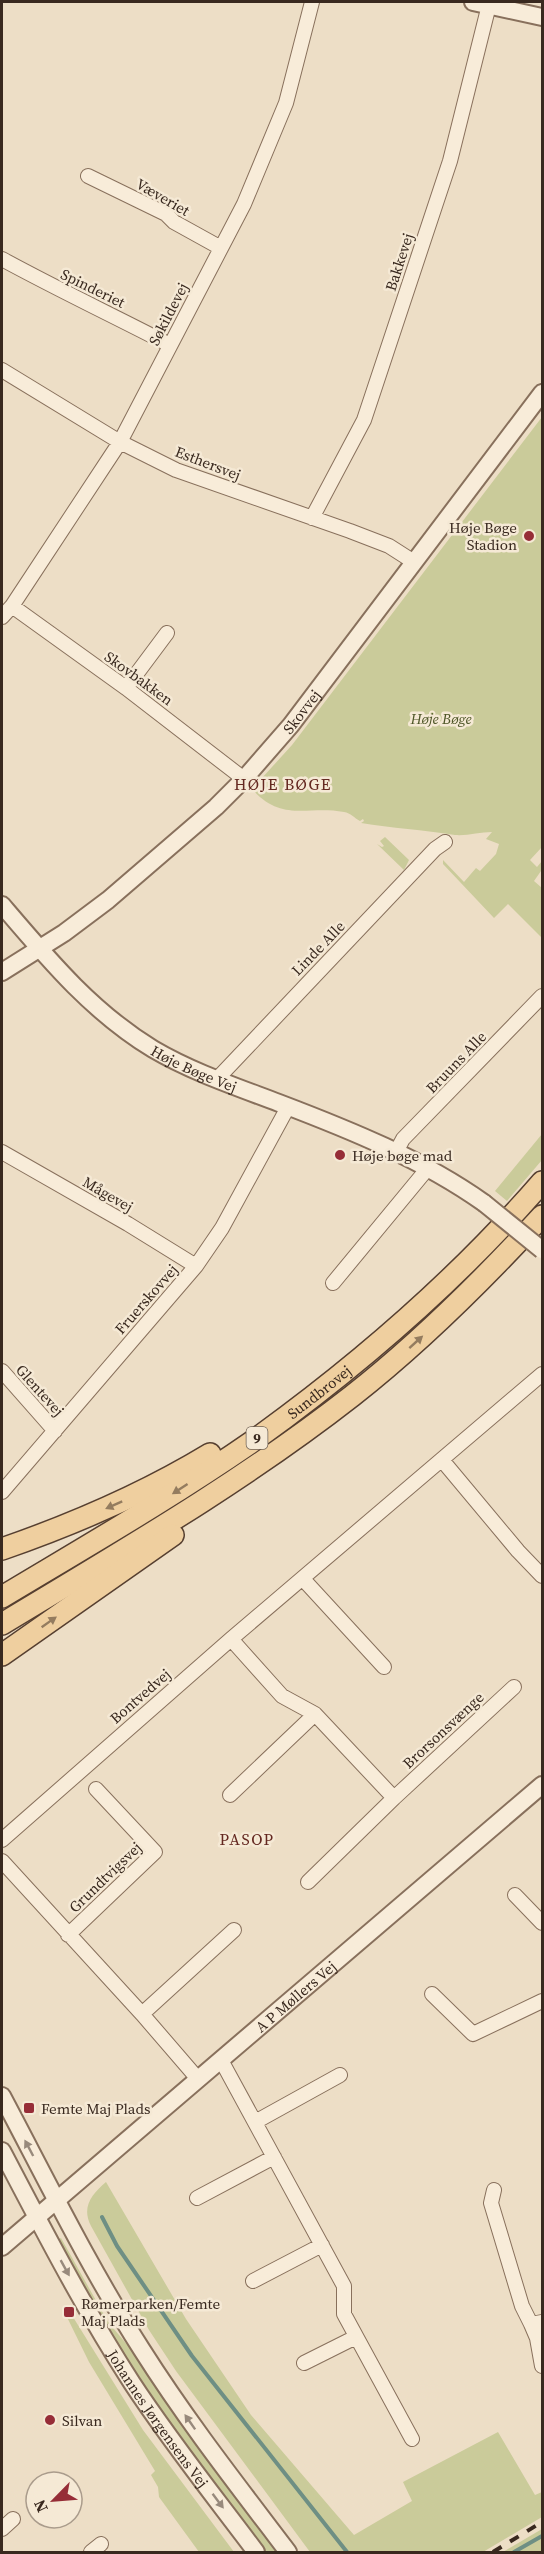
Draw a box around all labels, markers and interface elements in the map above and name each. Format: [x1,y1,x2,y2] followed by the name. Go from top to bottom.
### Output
[132,173,194,221] street label: Væveriet
[380,230,418,294] street label: Bakkevej
[57,263,129,313] street label: Spinderiet
[143,279,193,349] street label: Søkildevej
[172,441,244,485] street label: Esthersvej
[449,517,517,555] place label: Høje Bøge Stadion
[522,529,536,543] marker: Høje Bøge Stadion
[100,646,178,710] street label: Skovbakken
[278,685,325,738] street label: Skovvej
[409,708,472,729] park label: Høje Bøge
[234,773,332,795] district label: HØJE BØGE
[287,916,350,980] street label: Linde Alle
[421,1026,491,1098] street label: Bruuns Alle
[147,1040,240,1097] street label: Høje Bøge Vej
[352,1145,453,1166] place label: Høje bøge mad
[333,1148,347,1162] marker: Høje bøge mad
[79,1171,137,1217] street label: Mågevej
[110,1259,182,1339] street label: Fruerskovvej
[408,1336,423,1349] one-way arrow
[11,1360,69,1420] street label: Glentevej
[283,1360,355,1423] street label: Sundbrovej
[246,1427,268,1449] road number: 9
[172,1484,188,1495] one-way arrow
[105,1501,122,1510] one-way arrow
[41,1616,57,1628] one-way arrow
[105,1664,175,1728] street label: Bontvedvej
[398,1687,488,1773] street label: Brorsonsvænge
[219,1828,275,1850] district label: PASOP
[64,1837,146,1917] street label: Grundtvigsvej
[250,1955,340,2037] street label: A P Møllers Vej
[41,2098,151,2119] place label: Femte Maj Plads
[22,2101,36,2115] marker: Femte Maj Plads
[24,2139,34,2156] one-way arrow
[60,2260,70,2277] one-way arrow
[81,2293,220,2331] place label: Rømerparken/Femte Maj Plads
[62,2305,76,2319] marker: Rømerparken/Femte Maj Plads
[102,2345,214,2492] street label: Johannes Jørgensens Vej
[62,2410,102,2431] place label: Silvan
[43,2413,57,2427] marker: Silvan
[184,2414,196,2430] one-way arrow
[24,2470,84,2530] north arrow
[211,2494,223,2509] one-way arrow
[28,2496,53,2516] text: N

